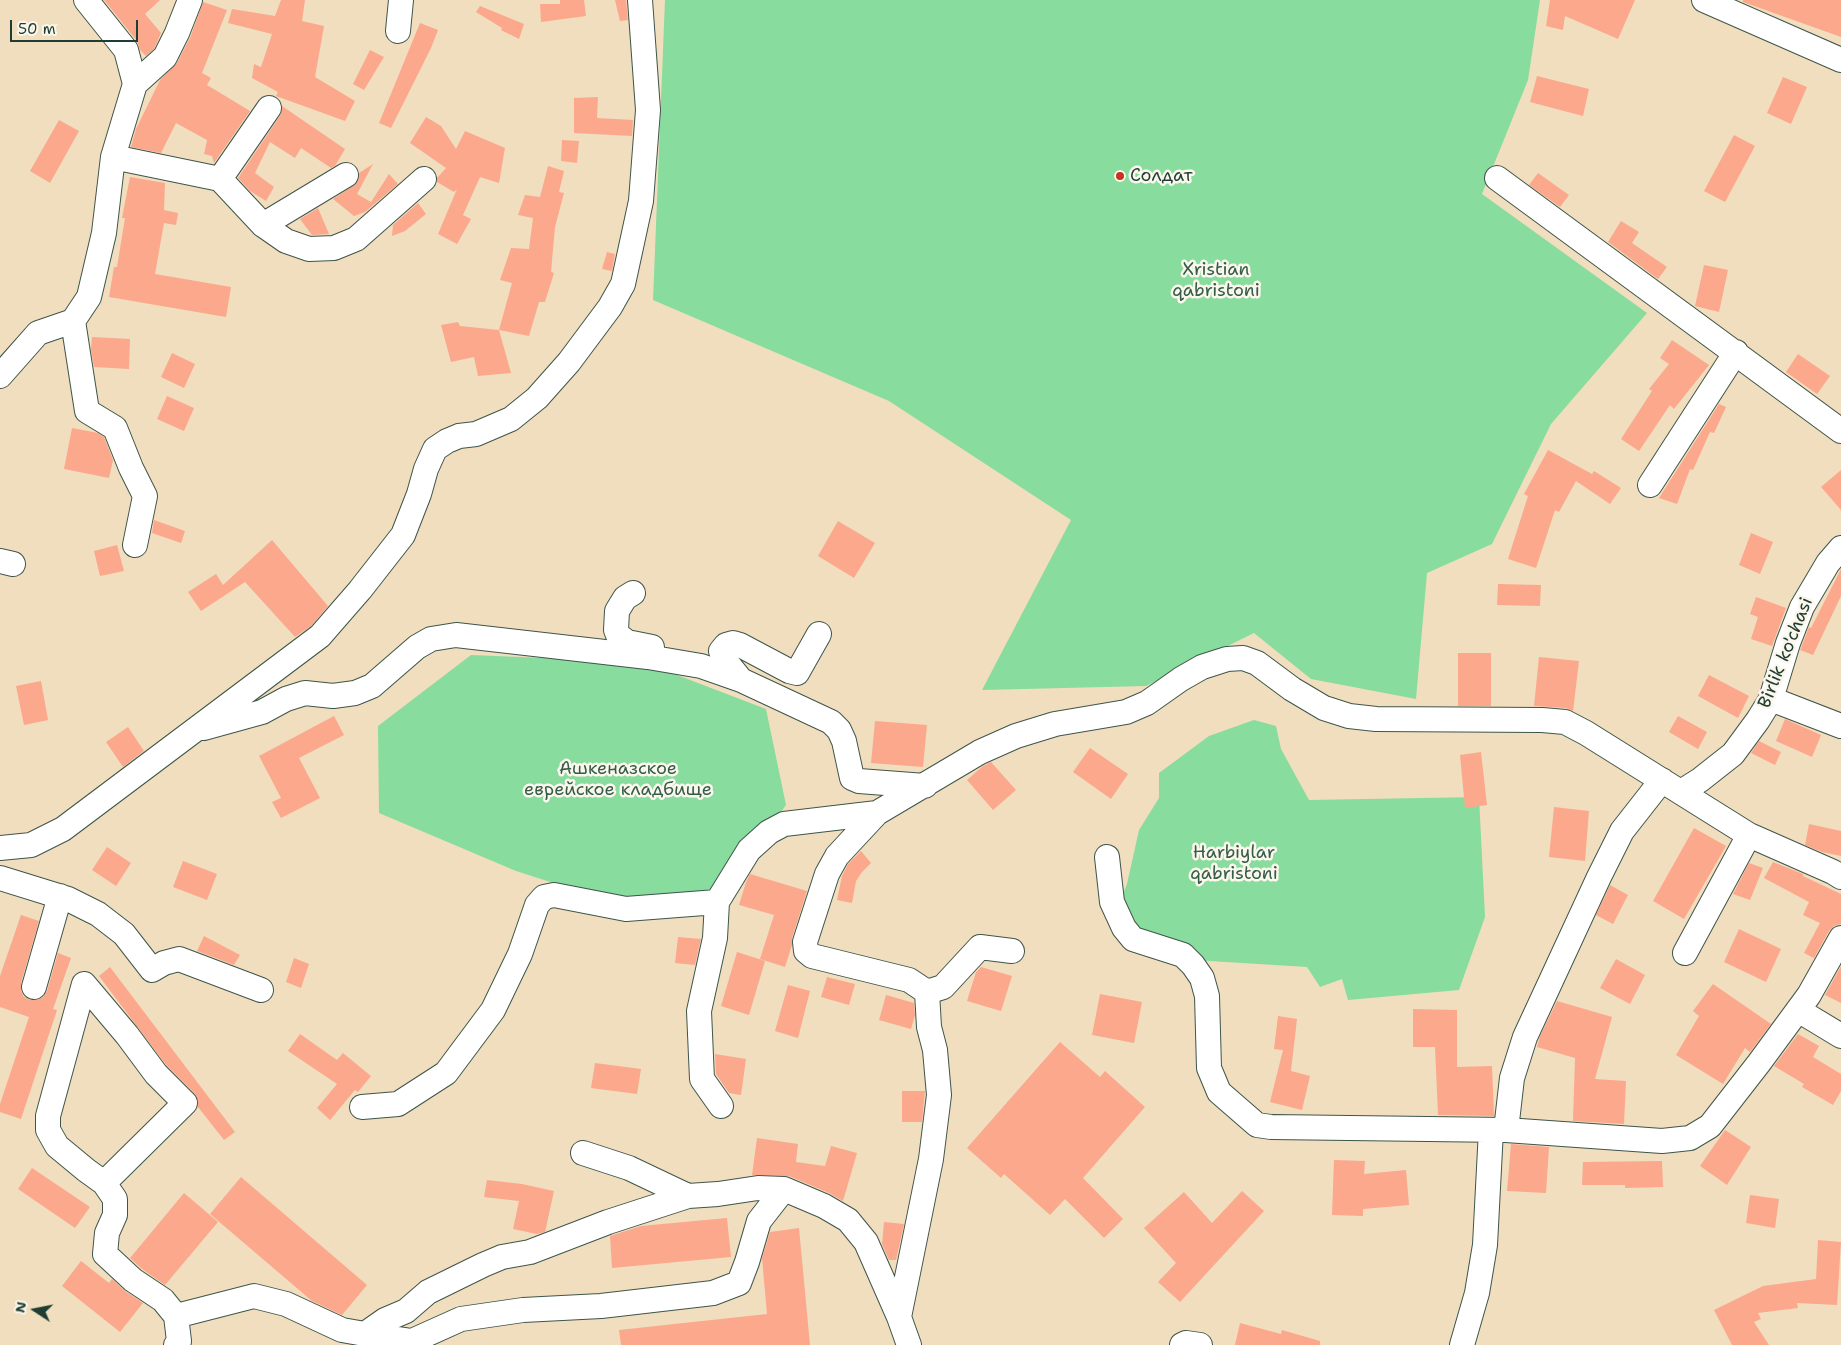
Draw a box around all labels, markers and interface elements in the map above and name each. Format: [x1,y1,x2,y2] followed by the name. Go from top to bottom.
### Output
[12,10,140,42] scale bar
[18,19,56,39] text: 50 m
[1130,165,1193,187] place label: Солдат
[1114,170,1126,182] marker: Солдат
[1172,259,1260,302] park label: Xristian qabristoni
[1754,595,1818,711] street label: Birlik ko'chasi
[524,758,712,801] park label: Ашкеназское еврейское кладбище
[1190,842,1278,884] park label: Harbiylar qabristoni
[10,1285,60,1335] north arrow
[10,1300,30,1314] text: N

